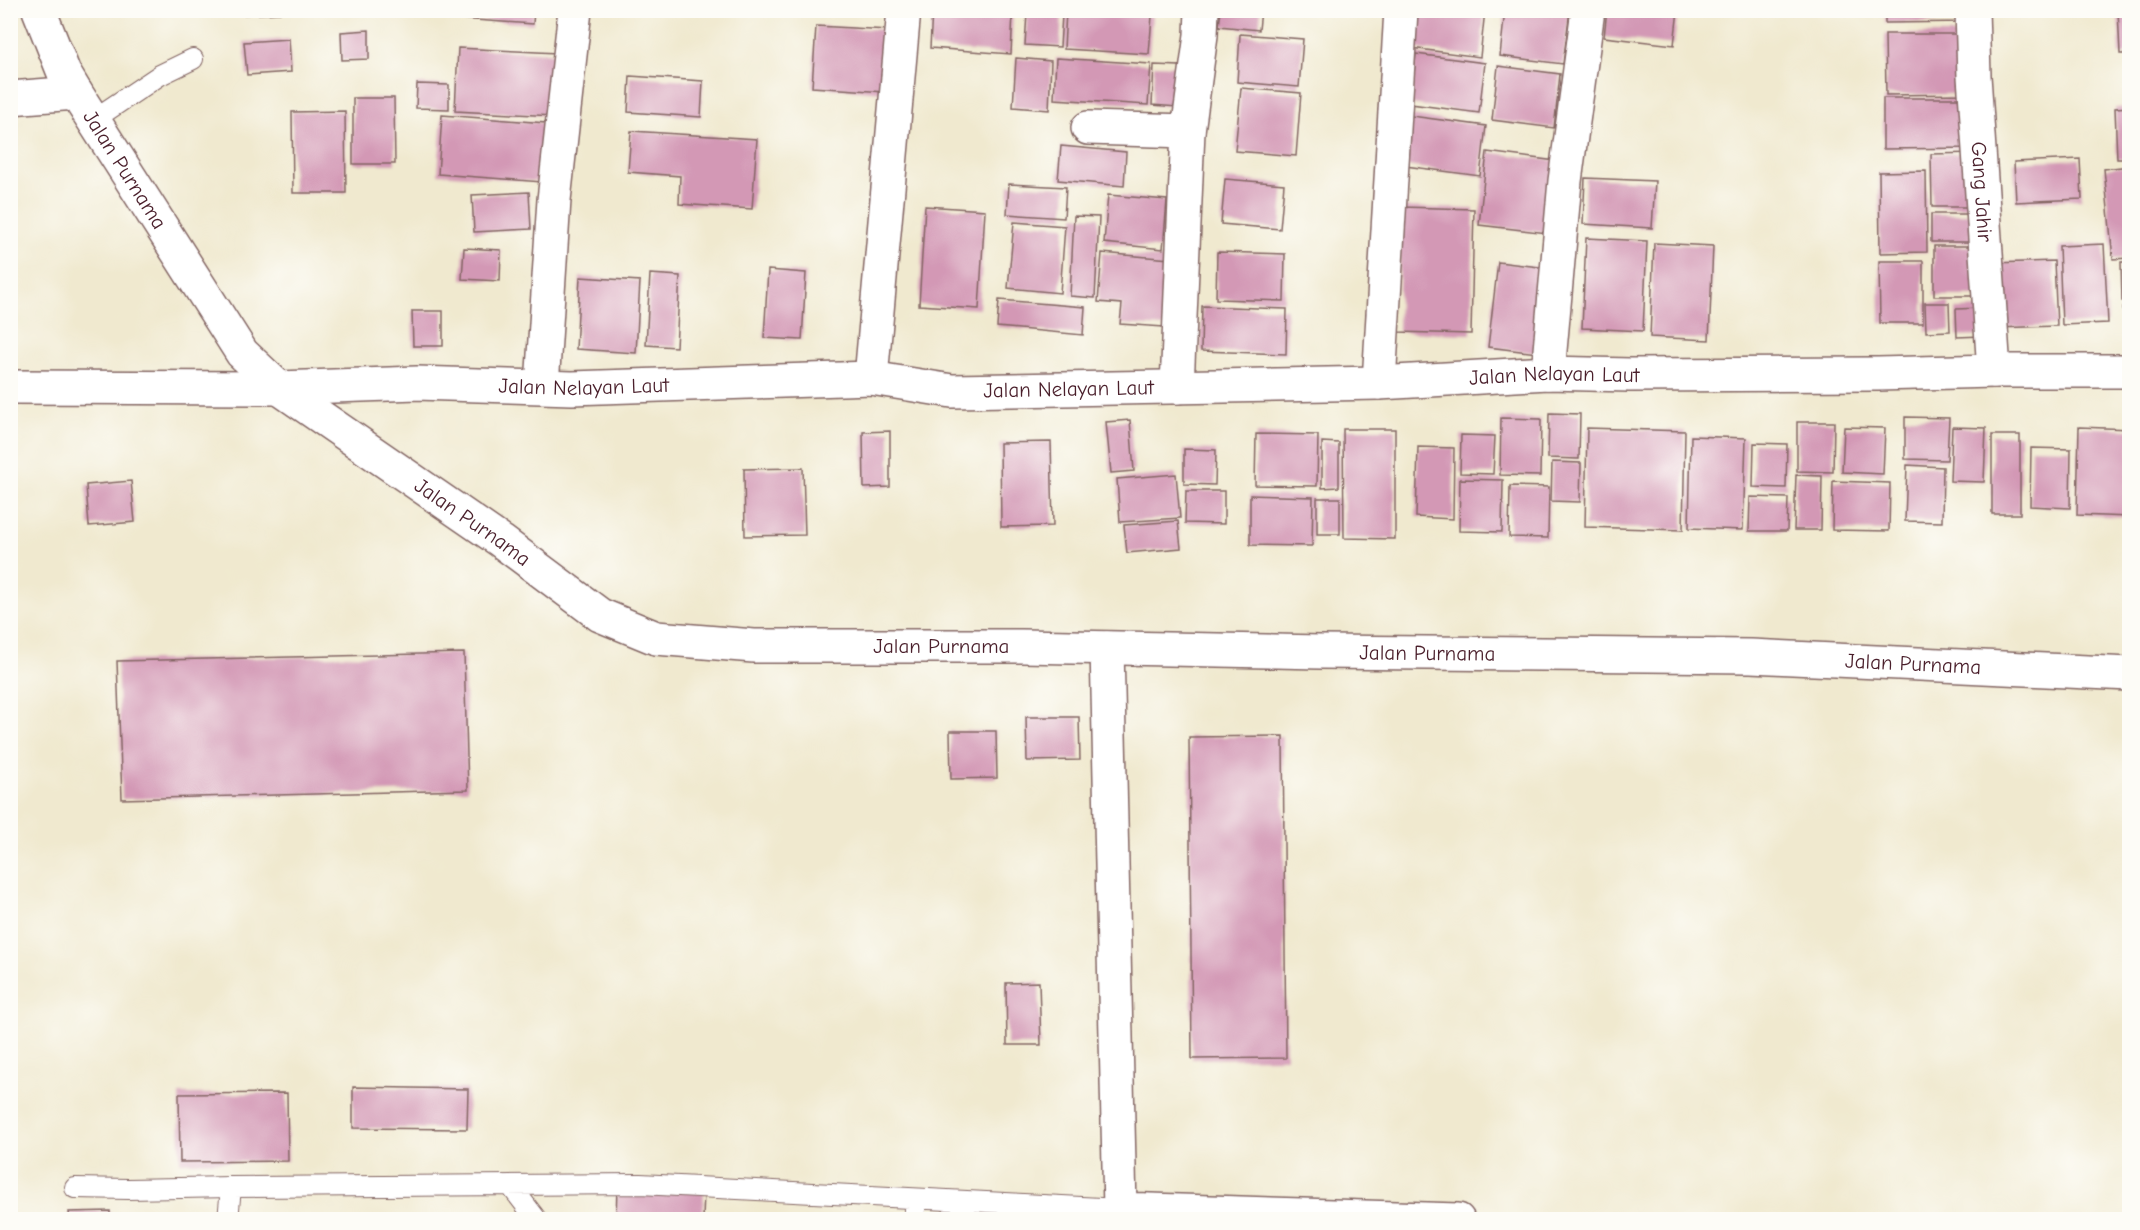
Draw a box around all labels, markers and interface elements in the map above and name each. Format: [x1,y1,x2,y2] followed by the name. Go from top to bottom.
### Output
[78,106,172,233] street label: Jalan Purnama
[1966,141,1997,243] street label: Gang Jahir
[1468,361,1641,390] street label: Jalan Nelayan Laut
[498,373,670,400] street label: Jalan Nelayan Laut
[983,375,1155,402] street label: Jalan Nelayan Laut
[410,473,535,571] street label: Jalan Purnama
[873,634,1009,658] street label: Jalan Purnama
[1359,640,1495,666] street label: Jalan Purnama
[1845,648,1982,679] street label: Jalan Purnama

